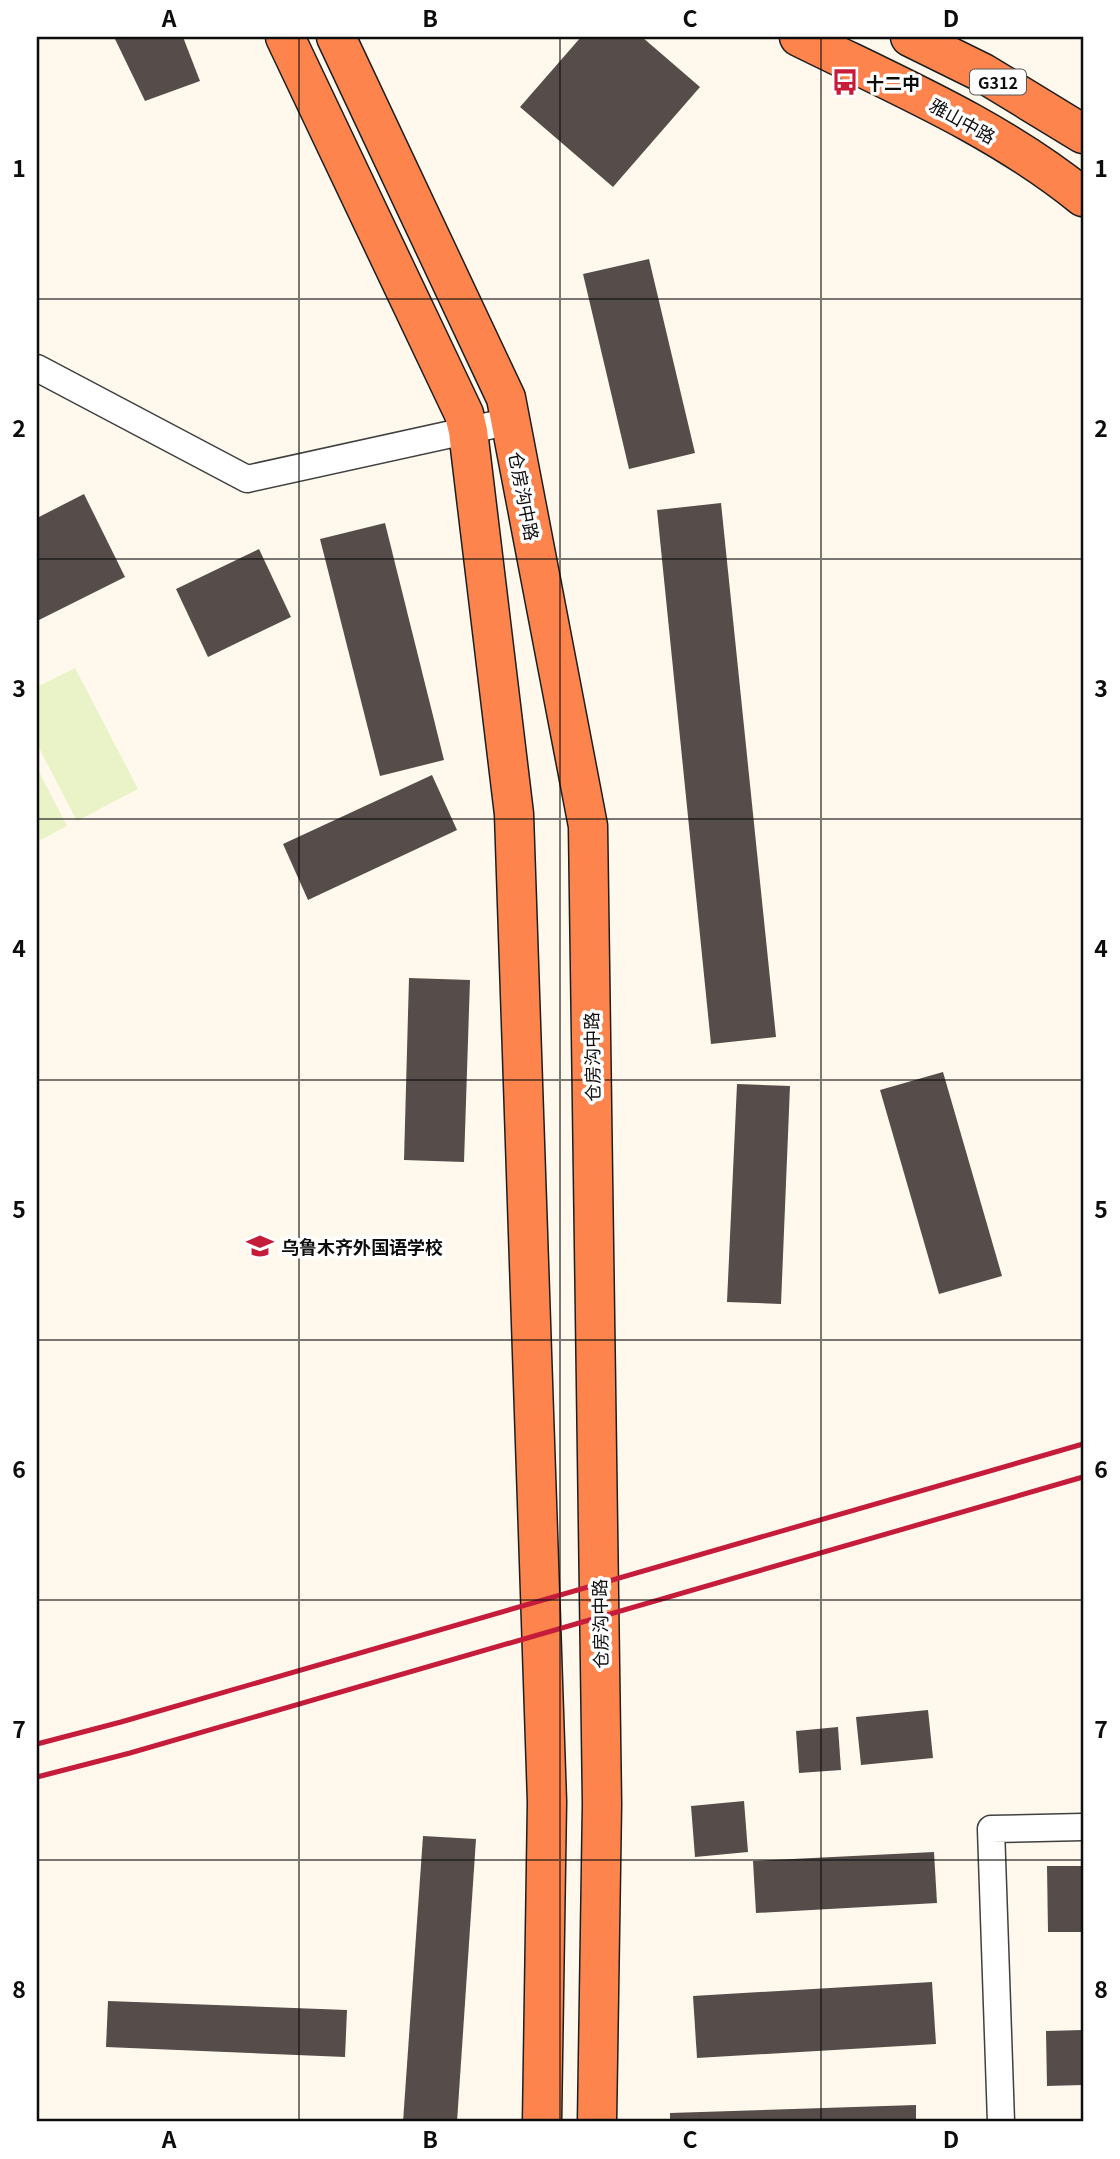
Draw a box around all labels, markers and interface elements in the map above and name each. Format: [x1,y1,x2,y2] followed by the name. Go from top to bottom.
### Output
[161,0,177,34] text: A
[422,0,438,34] text: B
[682,0,698,34] text: C
[943,0,959,34] text: D
[830,67,860,97] bus stop icon: 十二中
[866,69,920,95] place label: 十二中
[970,69,1026,94] road number: G312
[925,91,1001,149] street label: 雅山中路
[12,150,26,184] text: 1
[1094,150,1108,184] text: 1
[12,410,26,444] text: 2
[1094,410,1108,444] text: 2
[504,449,546,543] street label: 仓房沟中路
[12,670,26,704] text: 3
[1094,670,1108,704] text: 3
[12,930,26,964] text: 4
[1094,930,1108,964] text: 4
[577,1012,605,1102] street label: 仓房沟中路
[12,1191,26,1225] text: 5
[1094,1191,1108,1225] text: 5
[245,1231,275,1261] school or university icon: 乌鲁木齐外国语学校
[281,1233,443,1259] place label: 乌鲁木齐外国语学校
[12,1451,26,1485] text: 6
[1094,1451,1108,1485] text: 6
[585,1579,613,1669] street label: 仓房沟中路
[12,1711,26,1745] text: 7
[1094,1711,1108,1745] text: 7
[12,1971,26,2005] text: 8
[1094,1971,1108,2005] text: 8
[161,2121,177,2155] text: A
[422,2121,438,2155] text: B
[682,2121,698,2155] text: C
[943,2121,959,2155] text: D

